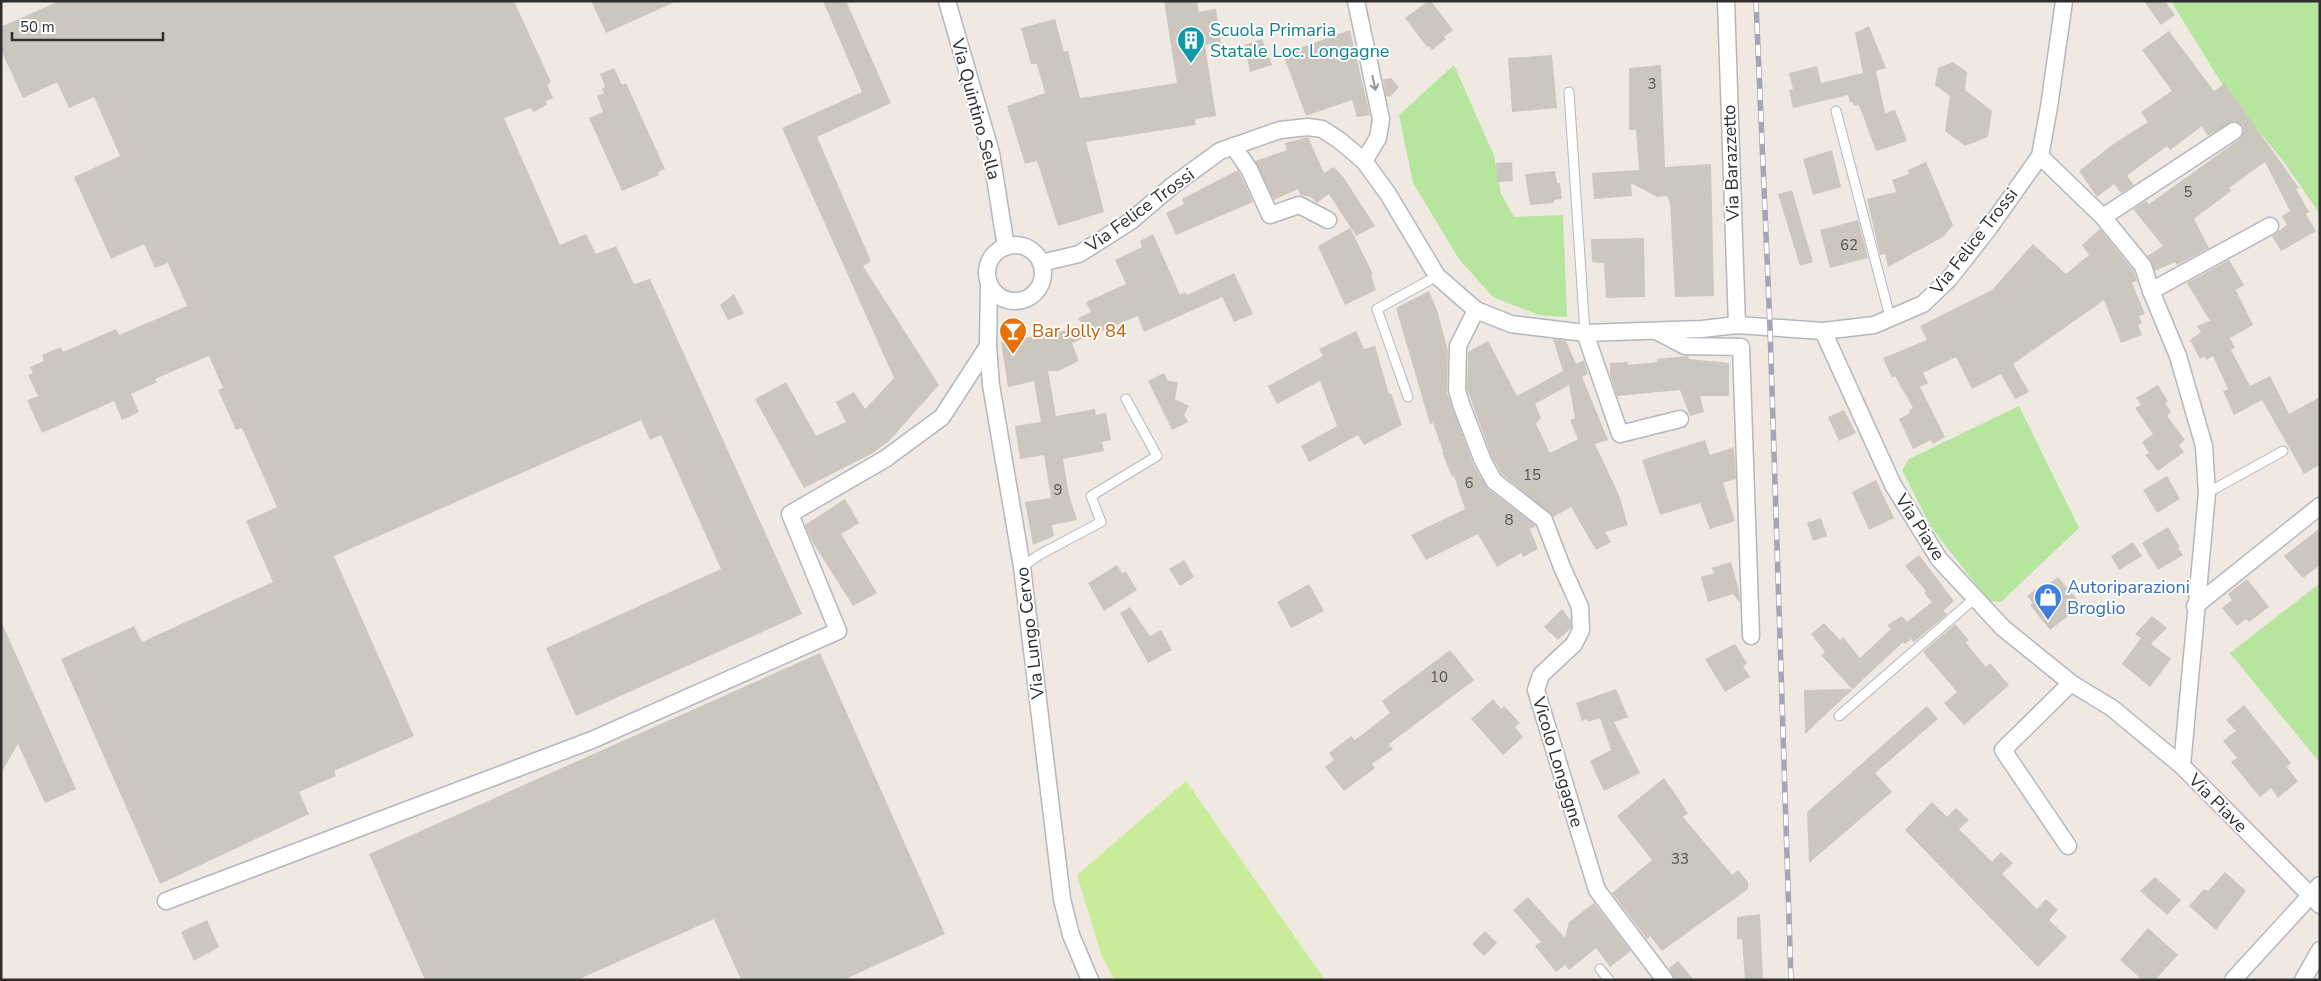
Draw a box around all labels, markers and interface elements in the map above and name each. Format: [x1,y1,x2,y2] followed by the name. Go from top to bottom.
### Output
[12,10,164,42] scale bar
[20,17,55,37] text: 50 m
[1210,18,1389,63] place label: Scuola Primaria Statale Loc. Longagne
[1176,25,1206,64] building icon: Scuola Primaria Statale Loc. Longagne
[945,35,1006,182] street label: Via Quintino Sella
[1647,74,1657,94] house number: 3
[1370,75,1380,91] one-way arrow
[1717,104,1745,223] street label: Via Barazzetto
[1080,162,1199,258] street label: Via Felice Trossi
[2183,182,2193,202] house number: 5
[1924,183,2023,300] street label: Via Felice Trossi
[1840,235,1858,255] house number: 62
[998,316,1028,355] bar icon: Bar Jolly 84
[1032,319,1127,343] place label: Bar Jolly 84
[1523,465,1541,485] house number: 15
[1464,473,1474,493] house number: 6
[1053,480,1063,500] house number: 9
[1889,488,1950,565] street label: Via Piave
[1504,510,1514,530] house number: 8
[1010,566,1050,701] street label: Via Lungo Cervo
[2067,575,2190,620] place label: Autoriparazioni Broglio
[2033,582,2063,621] shop icon: Autoriparazioni Broglio
[1430,667,1448,687] house number: 10
[1527,693,1589,830] street label: Vicolo Longagne
[2182,767,2253,838] street label: Via Piave
[1671,849,1689,869] house number: 33

